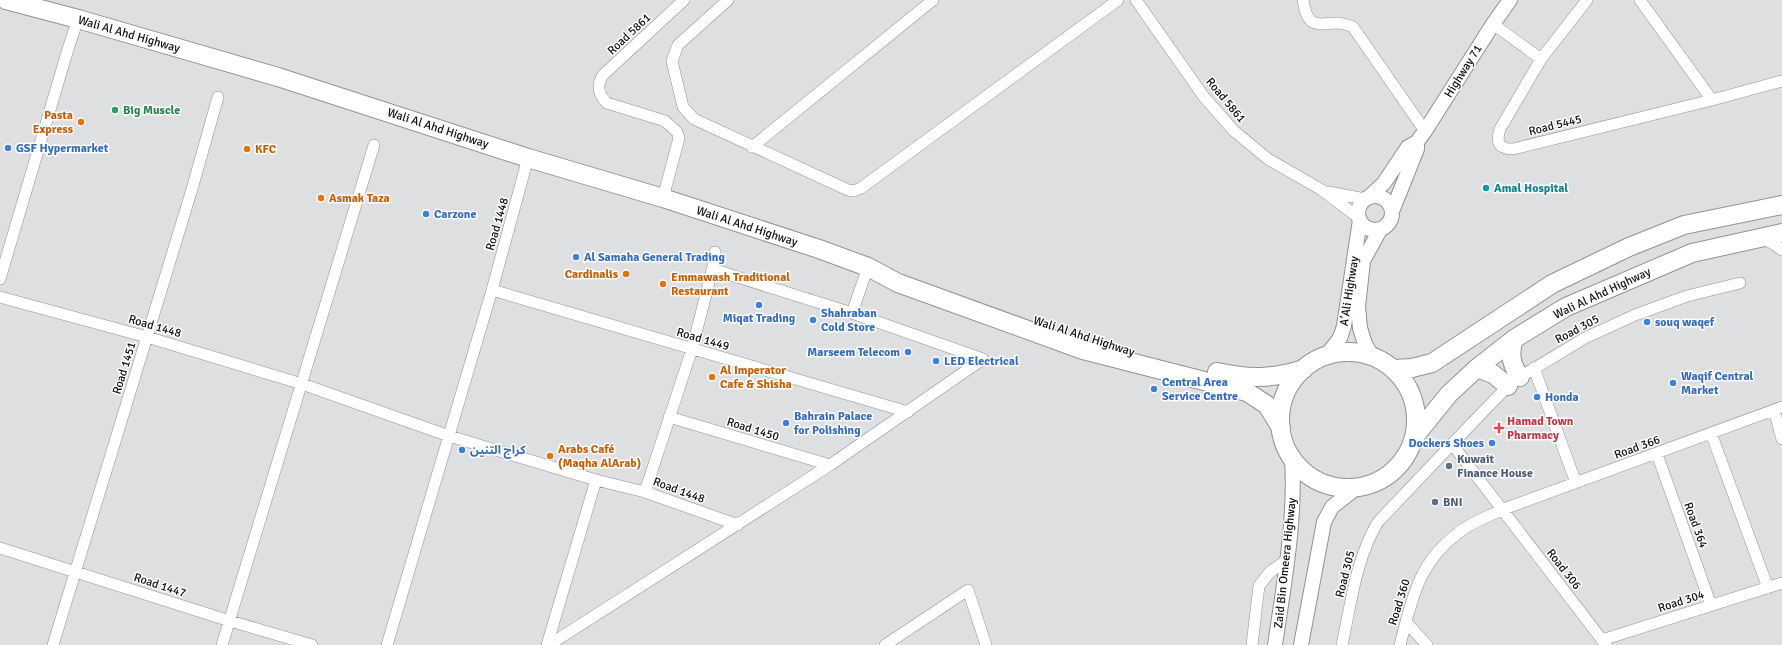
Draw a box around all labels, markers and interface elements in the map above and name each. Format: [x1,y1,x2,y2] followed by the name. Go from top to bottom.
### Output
[604,10,654,58] street label: Road 5861
[76,13,182,56] street label: Wali Al Ahd Highway
[1441,42,1486,101] street label: Highway 71
[1202,75,1249,126] street label: Road 5861
[123,103,180,118] place label: Big Muscle
[110,105,120,115] marker: Big Muscle
[385,105,491,152] street label: Wali Al Ahd Highway
[33,108,74,137] place label: Pasta Express
[1527,112,1583,139] street label: Road 5445
[76,117,86,127] marker: Pasta Express
[16,141,109,156] place label: GSF Hypermarket
[255,142,277,157] place label: KFC
[3,143,13,153] marker: GSF Hypermarket
[242,144,252,154] marker: KFC
[1494,181,1568,196] place label: Amal Hospital
[1481,183,1491,193] marker: Amal Hospital
[329,191,390,206] place label: Asmak Taza
[316,193,326,203] marker: Asmak Taza
[483,196,512,252] street label: Road 1448
[694,203,800,250] street label: Wali Al Ahd Highway
[434,207,476,222] place label: Carzone
[421,209,431,219] marker: Carzone
[584,250,725,265] place label: Al Samaha General Trading
[571,252,581,262] marker: Al Samaha General Trading
[1337,255,1362,327] street label: A'Ali Highway
[1551,264,1654,323] street label: Wali Al Ahd Highway
[565,267,619,282] place label: Cardinalis
[621,269,631,279] marker: Cardinalis
[671,270,790,299] place label: Emmawash Traditional Restaurant
[658,279,668,289] marker: Emmawash Traditional Restaurant
[754,300,764,310] marker: Miqat Trading
[821,306,877,335] place label: Shahraban Cold Store
[723,311,796,326] place label: Miqat Trading
[127,312,183,341] street label: Road 1448
[1553,312,1602,347] street label: Road 305
[1031,313,1137,360] street label: Wali Al Ahd Highway
[808,315,818,325] marker: Shahraban Cold Store
[1655,315,1715,330] place label: souq waqef
[1642,317,1652,327] marker: souq waqef
[675,325,731,354] street label: Road 1449
[109,340,140,396] street label: Road 1451
[807,345,900,360] place label: Marseem Telecom
[903,347,913,357] marker: Marseem Telecom
[944,354,1019,369] place label: LED Electrical
[931,356,941,366] marker: LED Electrical
[720,363,792,392] place label: Al Imperator Cafe & Shisha
[1681,369,1754,398] place label: Waqif Central Market
[707,372,717,382] marker: Al Imperator Cafe & Shisha
[1162,375,1238,404] place label: Central Area Service Centre
[1668,378,1678,388] marker: Waqif Central Market
[1149,384,1159,394] marker: Central Area Service Centre
[1545,390,1579,405] place label: Honda
[1532,392,1542,402] marker: Honda
[793,409,872,438] place label: Bahrain Palace for Polishing
[725,414,781,445] street label: Road 1450
[1507,414,1574,443] place label: Hamad Town Pharmacy
[781,418,791,428] marker: Bahrain Palace for Polishing
[1494,423,1504,433] marker: Hamad Town Pharmacy
[1612,432,1662,463] street label: Road 366
[1409,436,1485,451] place label: Dockers Shoes
[1487,438,1497,448] marker: Dockers Shoes
[558,442,641,471] place label: Arabs Café (Maqha AlArab)
[470,443,526,459] place label: كراج التنين
[457,445,467,455] marker: كراج التنين
[545,451,555,461] marker: Arabs Café (Maqha AlArab)
[1457,452,1533,481] place label: Kuwait Finance House
[1444,461,1454,471] marker: Kuwait Finance House
[651,474,707,507] street label: Road 1448
[1443,495,1463,510] place label: BNI
[1271,497,1300,629] street label: Zaid Bin Omeera Highway
[1430,497,1440,507] marker: BNI
[1680,500,1711,551] street label: Road 364
[1543,546,1584,593] street label: Road 306
[1332,549,1359,599] street label: Road 305
[132,570,188,601] street label: Road 1447
[1385,577,1414,627] street label: Road 360
[1656,587,1707,616] street label: Road 304

